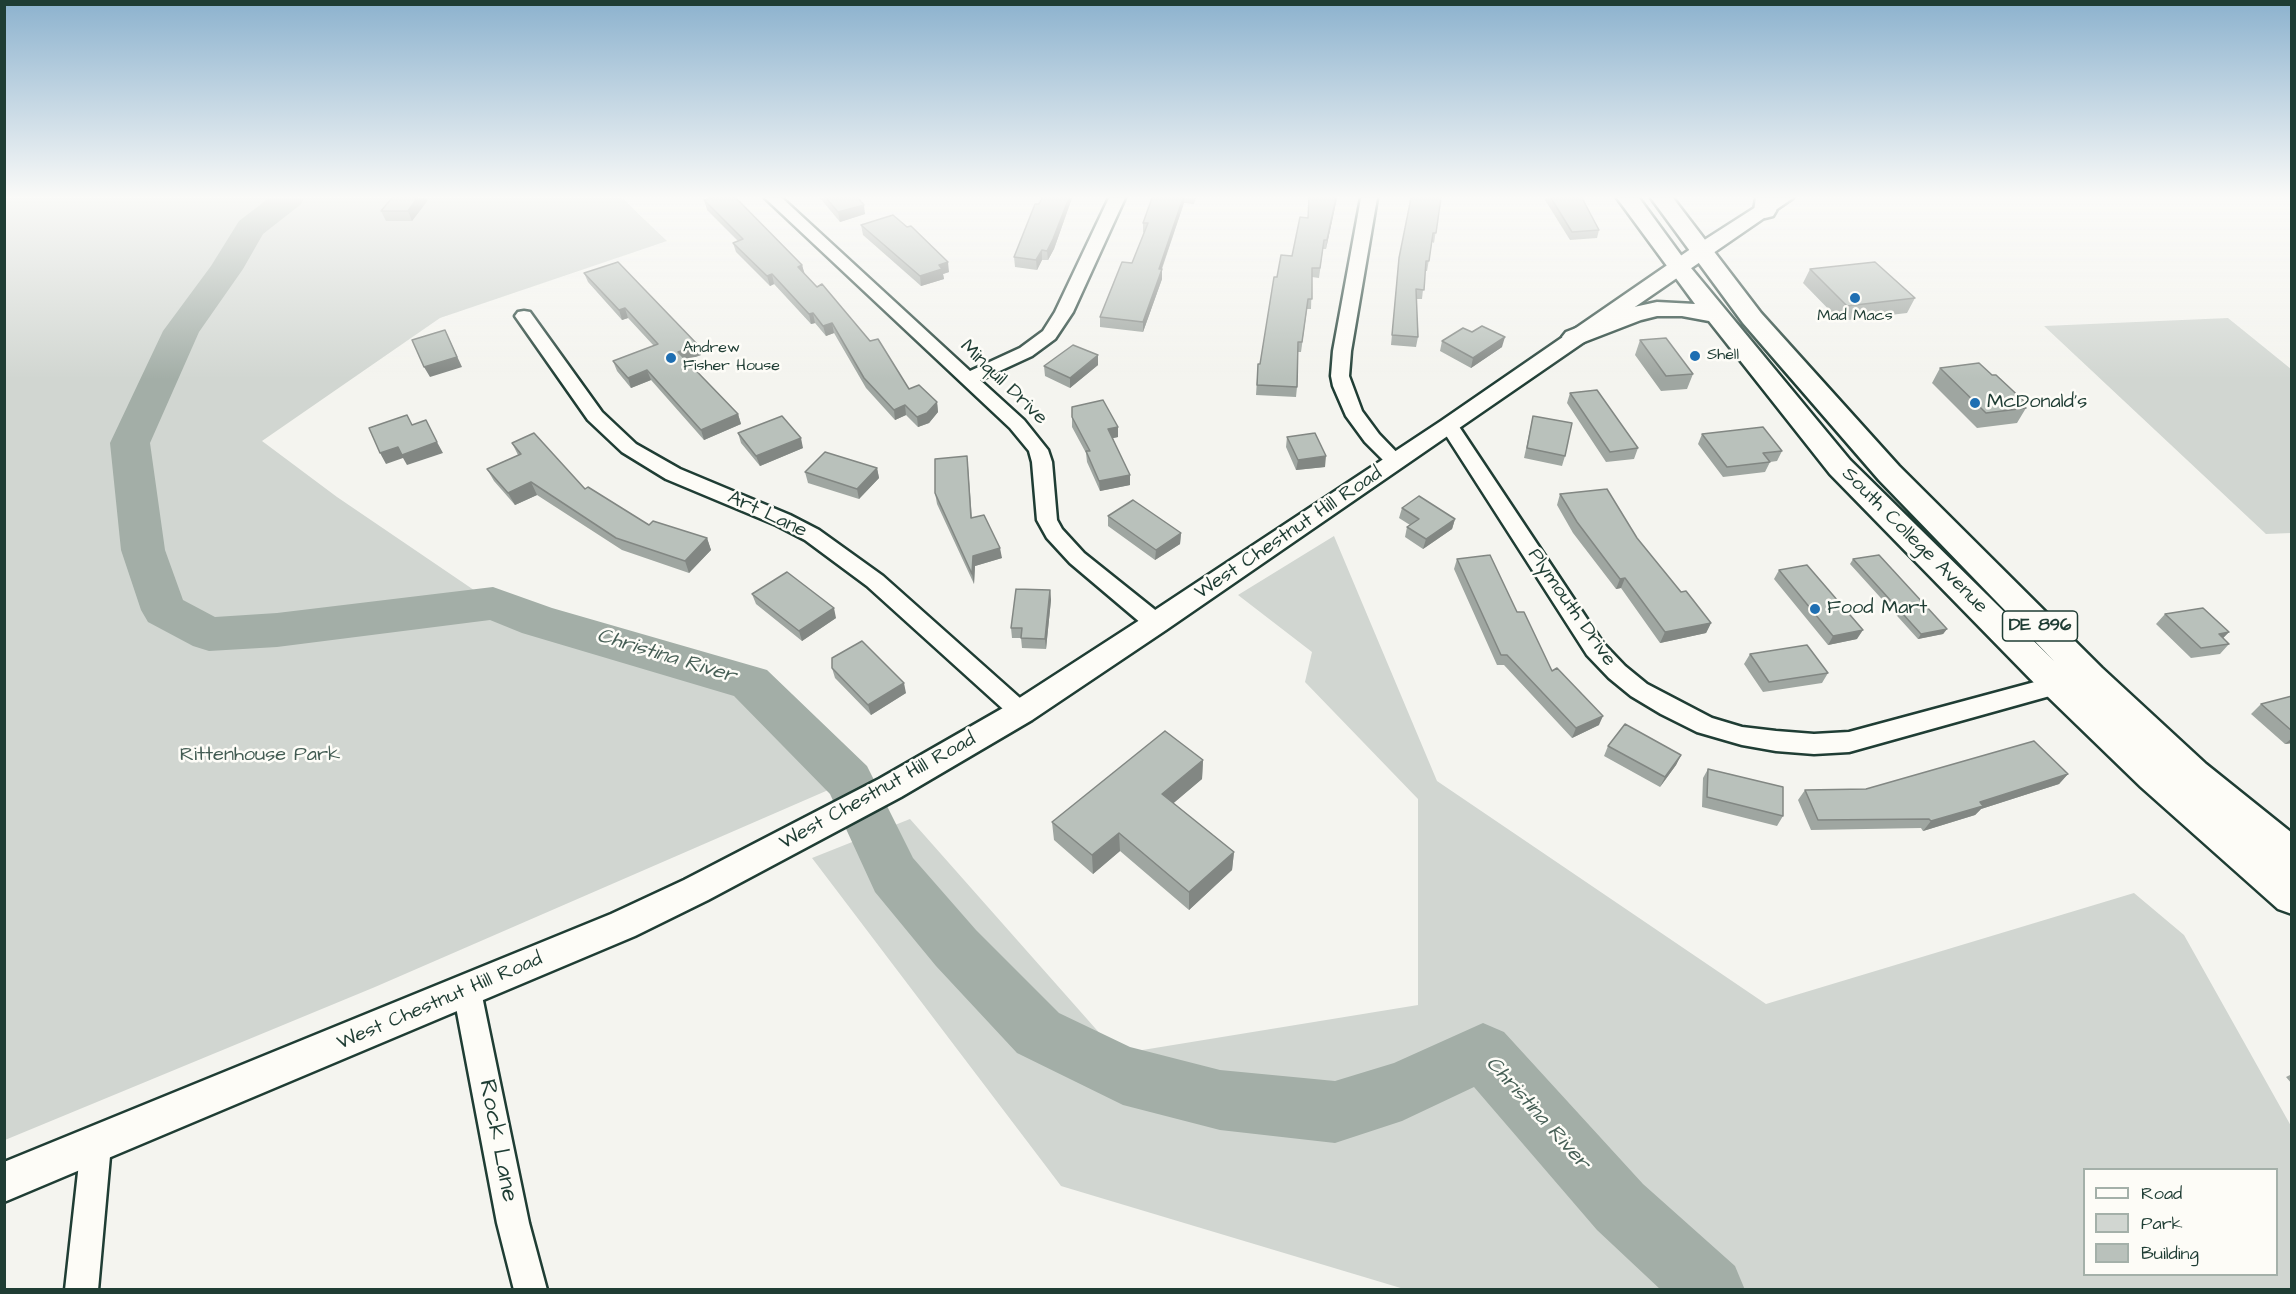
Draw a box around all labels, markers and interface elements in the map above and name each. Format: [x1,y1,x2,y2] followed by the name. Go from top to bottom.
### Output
[1848,291,1862,305] marker: Mad Macs
[1817,307,1893,327] place label: Mad Macs
[954,335,1052,431] street label: Minquil Drive
[683,339,780,377] place label: Andrew Fisher House
[1707,346,1739,366] place label: Shell
[1688,349,1702,363] marker: Shell
[664,351,678,365] marker: Andrew Fisher House
[1987,391,2087,415] place label: McDonald's
[1968,396,1982,410] marker: McDonald's
[1191,462,1387,606] street label: West Chestnut Hill Road
[1836,463,1992,619] street label: South College Avenue
[724,486,810,544] street label: Art Lane
[1522,545,1620,671] street label: Plymouth Drive
[1827,597,1927,621] place label: Food Mart
[1808,602,1822,616] marker: Food Mart
[2002,611,2078,641] road number: DE 896
[594,624,738,690] water label: Christina River
[776,728,980,856] street label: West Chestnut Hill Road
[180,744,340,768] park label: Rittenhouse Park
[334,948,546,1056] street label: West Chestnut Hill Road
[1480,1052,1594,1176] water label: Christina River
[471,1077,523,1205] street label: Rock Lane
[2083,1168,2278,1276] legend
[2141,1181,2182,1206] text: Road
[2141,1211,2183,1236] text: Park
[2141,1241,2199,1266] text: Building

